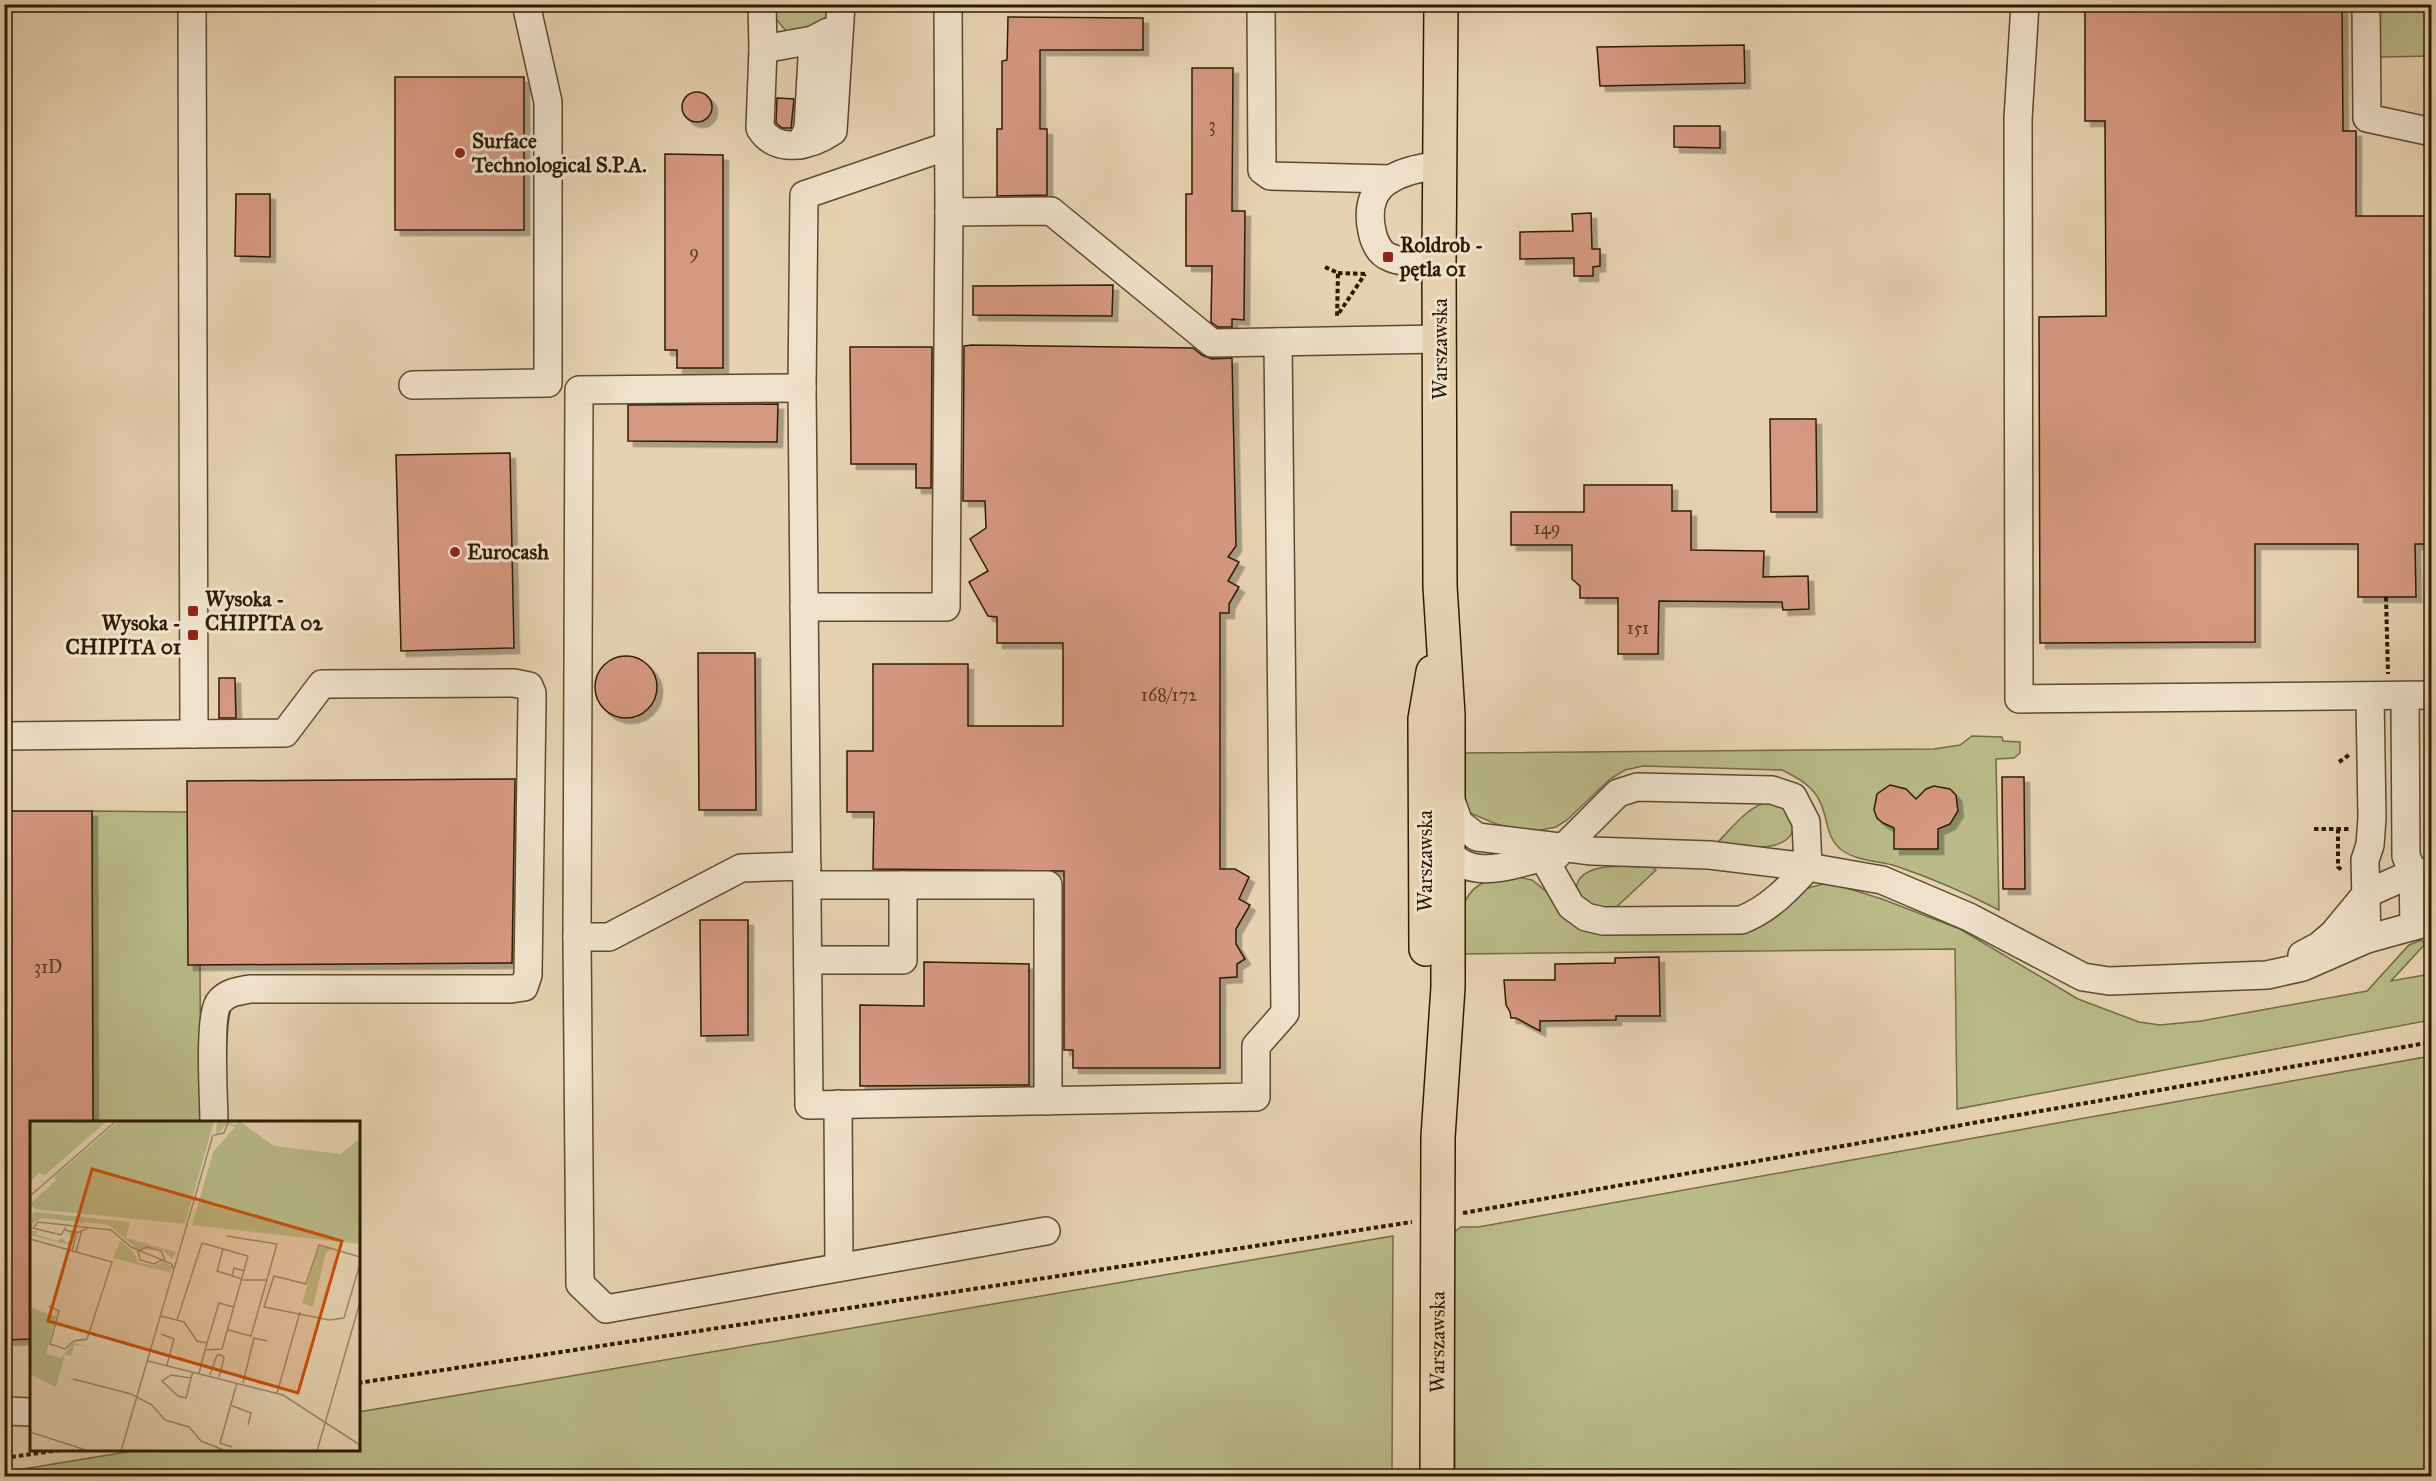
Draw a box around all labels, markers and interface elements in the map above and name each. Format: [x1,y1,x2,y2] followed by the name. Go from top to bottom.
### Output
[1208,114,1216,136] house number: 3
[471,128,647,178] place label: Surface Technological S.P.A.
[453,146,467,160] marker: Surface Technological S.P.A.
[1399,232,1483,282] place label: Roldrob - pętla 01
[689,241,699,263] house number: 9
[1381,250,1395,264] marker: Roldrob - pętla 01
[1427,298,1453,400] street label: Warszawska
[1534,517,1560,539] house number: 149
[467,539,549,565] place label: Eurocash
[448,545,462,559] marker: Eurocash
[205,586,323,636] place label: Wysoka - CHIPITA 02
[186,604,200,618] marker: Wysoka - CHIPITA 02
[65,610,181,660] place label: Wysoka - CHIPITA 01
[1627,617,1649,639] house number: 151
[186,628,200,642] marker: Wysoka - CHIPITA 01
[1141,684,1197,706] house number: 168/172
[1412,810,1438,912] street label: Warszawska
[34,956,62,978] house number: 31D
[30,1121,360,1451] inset map
[1424,1291,1451,1393] street label: Warszawska

